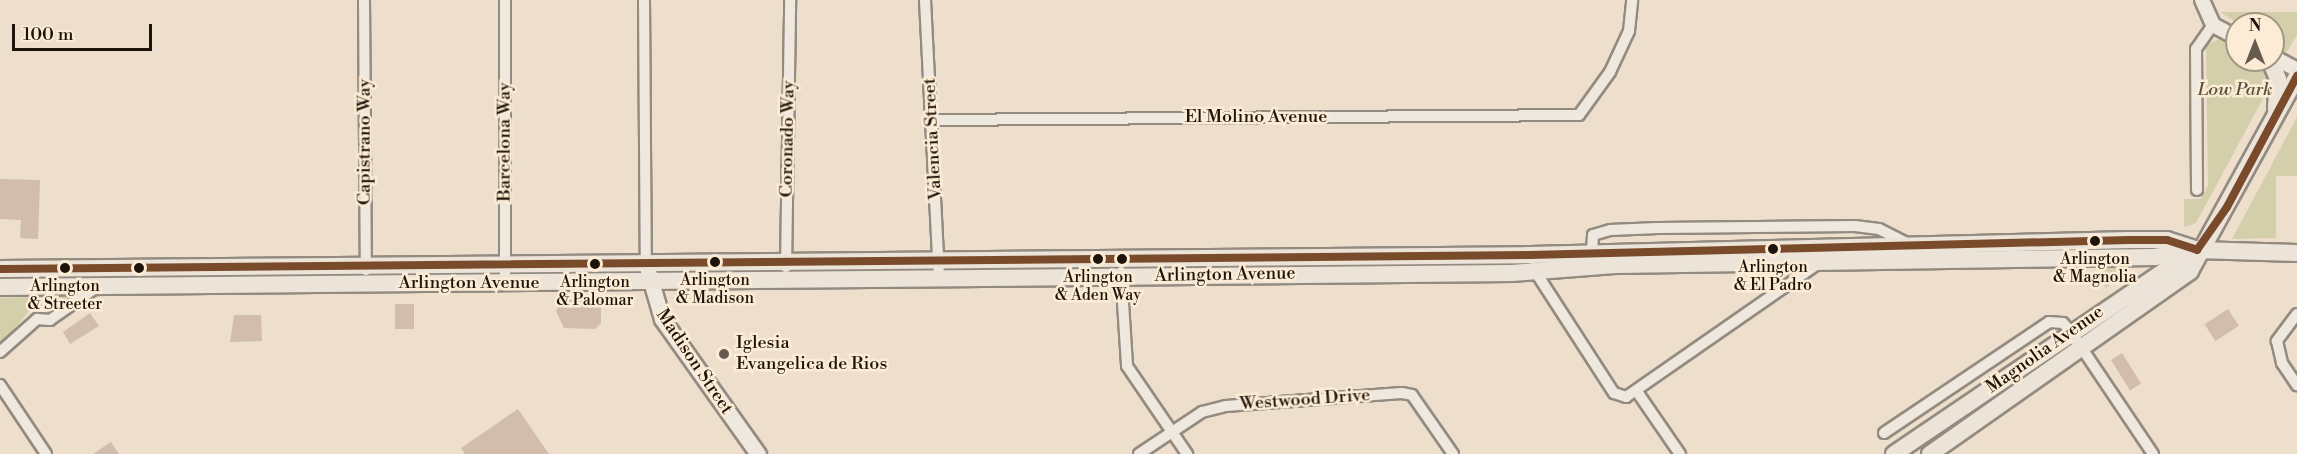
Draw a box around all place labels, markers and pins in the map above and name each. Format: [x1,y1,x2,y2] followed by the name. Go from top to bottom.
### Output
[2089,235,2101,247] marker: Arlington & Magnolia
[1767,243,1779,255] marker: Arlington & El Padro
[2053,249,2137,287] place label: Arlington & Magnolia
[1092,253,1104,265] marker: Arlington & Aden Way
[1116,253,1128,265] unlabelled marker
[709,256,721,268] marker: Arlington & Madison
[1734,257,1812,295] place label: Arlington & El Padro
[589,258,601,270] marker: Arlington & Palomar
[59,262,71,274] marker: Arlington & Streeter
[133,262,145,274] unlabelled marker
[1055,267,1141,305] place label: Arlington & Aden Way
[676,270,754,308] place label: Arlington & Madison
[556,272,634,310] place label: Arlington & Palomar
[28,276,102,314] place label: Arlington & Streeter
[736,333,887,376] place label: Iglesia Evangelica de Rios
[717,347,731,361] marker: Iglesia Evangelica de Rios

